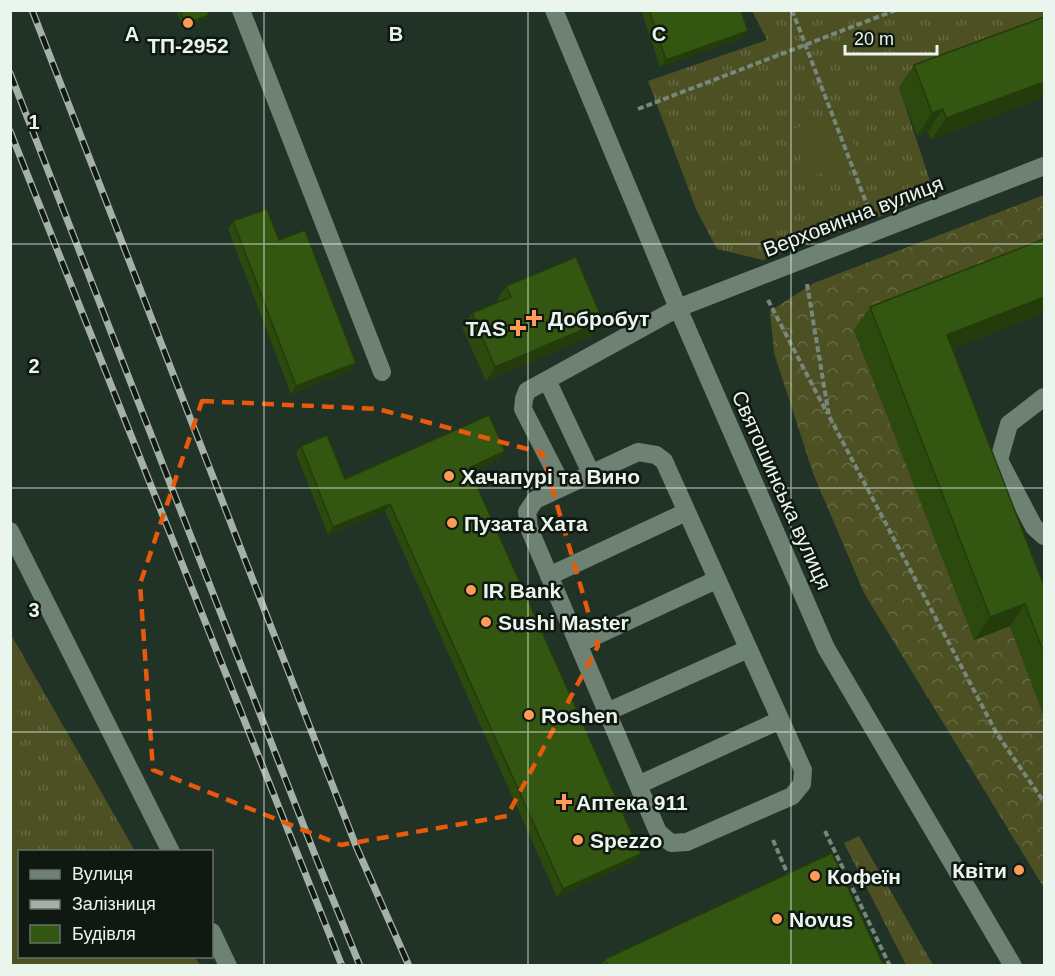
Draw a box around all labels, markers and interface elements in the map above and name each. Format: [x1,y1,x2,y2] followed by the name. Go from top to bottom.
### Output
[181,16,195,30] marker: ТП-2952
[845,18,936,56] scale bar
[125,23,139,45] text: A
[389,23,403,45] text: B
[652,23,666,45] text: C
[854,29,894,49] text: 20 m
[147,34,229,57] place label: ТП-2952
[28,111,40,133] text: 1
[760,171,946,261] street label: Верховинна вулиця
[548,307,650,330] place label: Добробут
[525,309,543,327] marker: Добробут
[466,317,506,340] place label: TAS
[511,321,525,335] marker: TAS
[28,355,40,377] text: 2
[728,387,836,593] street label: Святошинська вулиця
[461,465,640,488] place label: Хачапурі та Вино
[442,469,456,483] marker: Хачапурі та Вино
[464,512,588,535] place label: Пузата Хата
[445,516,459,530] marker: Пузата Хата
[483,579,562,602] place label: IR Bank
[464,583,478,597] marker: IR Bank
[28,599,40,621] text: 3
[498,611,629,634] place label: Sushi Master
[479,615,493,629] marker: Sushi Master
[541,704,618,727] place label: Roshen
[522,708,536,722] marker: Roshen
[576,791,688,814] place label: Аптека 911
[557,795,571,809] marker: Аптека 911
[590,829,662,852] place label: Spezzo
[571,833,585,847] marker: Spezzo
[18,850,213,958] legend
[952,859,1007,882] place label: Квіти
[1012,863,1026,877] marker: Квіти
[72,864,133,884] text: Вулиця
[827,865,901,888] place label: Кофеїн
[808,869,822,883] marker: Кофеїн
[72,894,156,914] text: Залізниця
[789,908,853,931] place label: Novus
[770,912,784,926] marker: Novus
[72,924,136,944] text: Будівля

